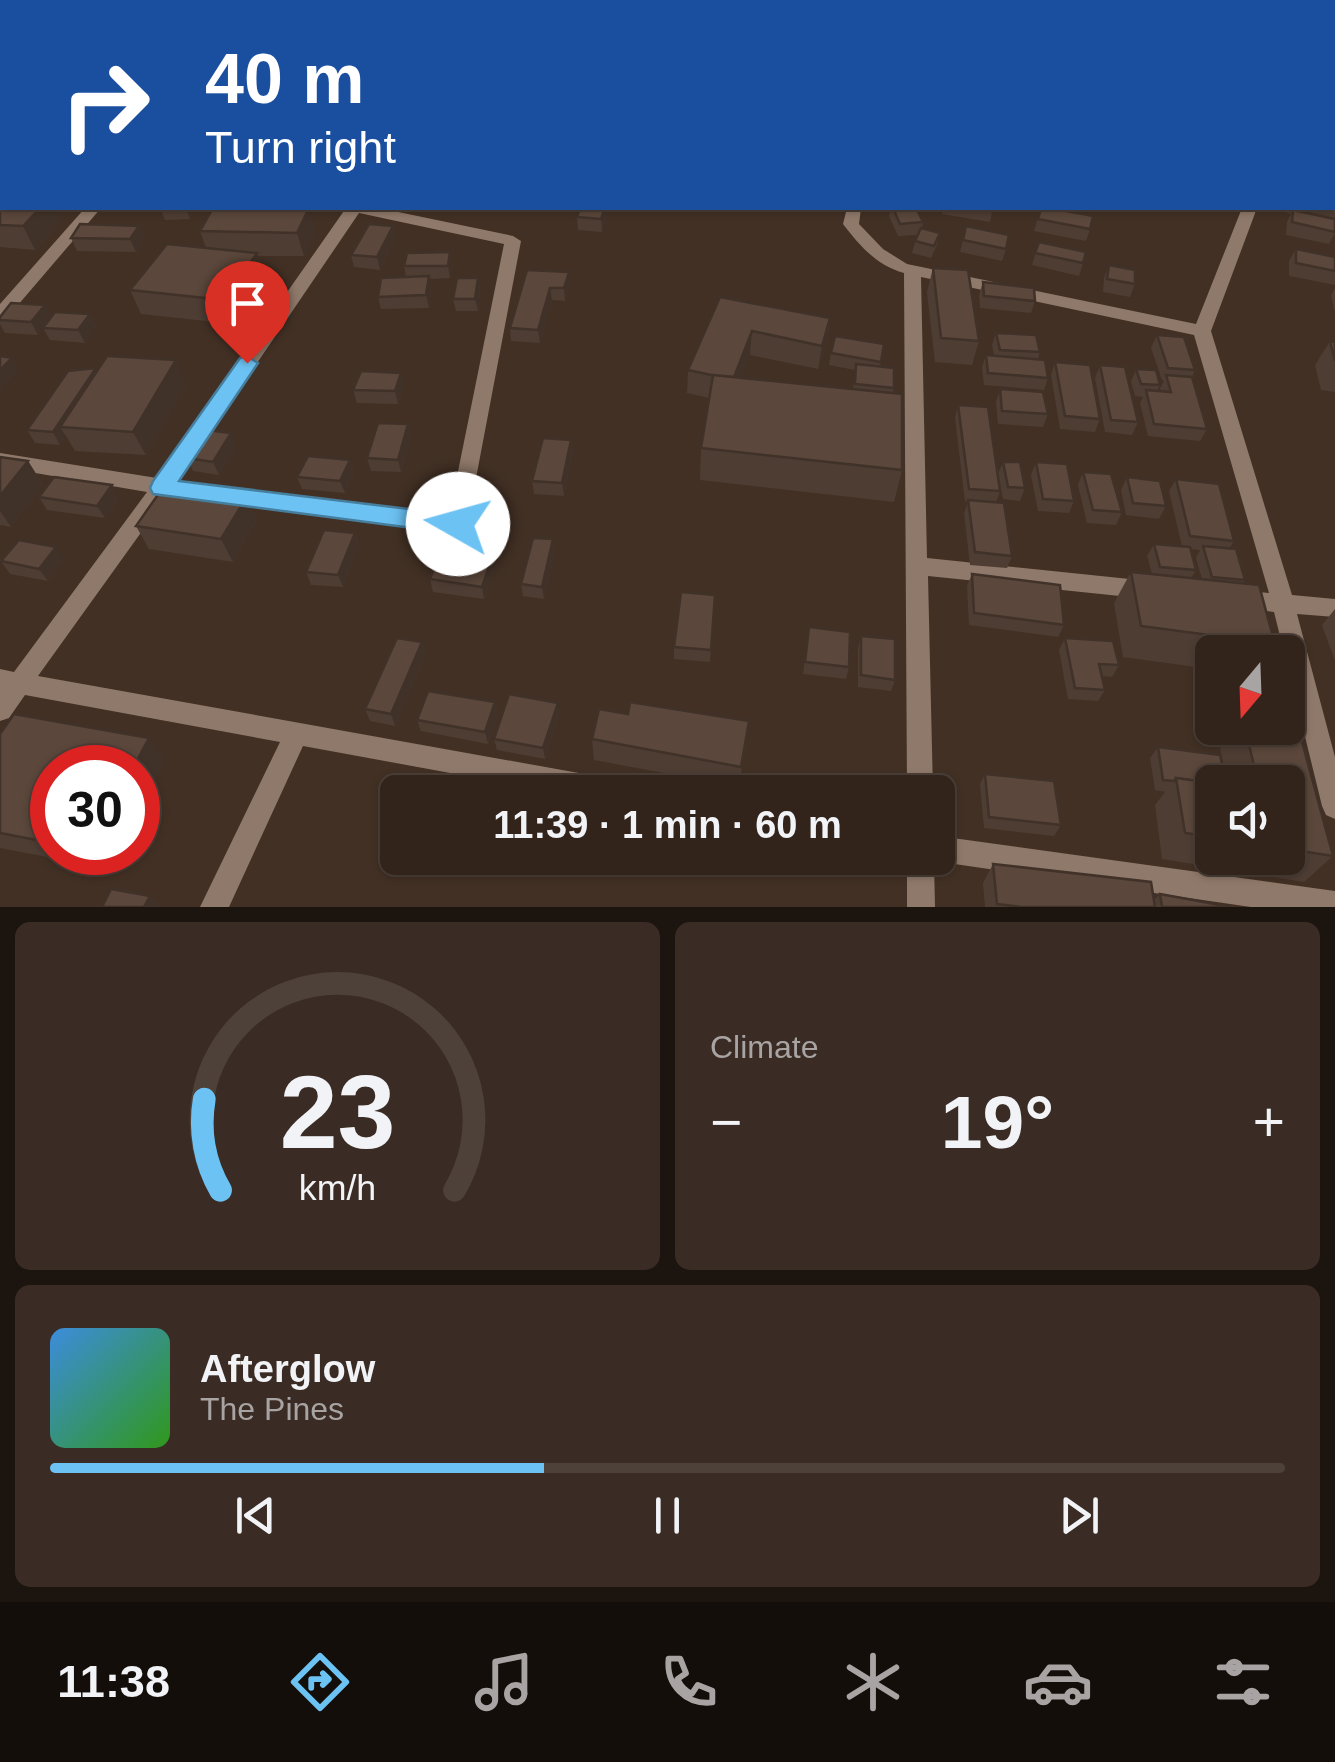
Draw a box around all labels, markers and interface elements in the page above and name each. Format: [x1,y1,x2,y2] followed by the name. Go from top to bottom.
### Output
[40,40,170,170] icon: right
[205,40,365,118] text: 40 m
[205,122,396,173] text: Turn right
[205,261,290,364] pin
[220,276,275,331] icon: arrive
[406,472,510,576] position arrow
[1195,635,1305,745] north arrow
[1195,635,1305,875] map controls
[30,745,160,875] speed limit sign: 30
[1195,765,1305,875] button: sound
[493,804,842,846] text: 11:39 · 1 min · 60 m
[710,1029,818,1065] text: Climate
[280,1054,395,1170] text: 23
[941,1080,1054,1164] text: 19°
[710,1091,742,1153] text: −
[1253,1091,1285,1153] text: +
[299,1168,376,1208] text: km/h
[200,1348,375,1390] text: Afterglow
[200,1391,344,1427] text: The Pines
[228,1488,283,1543] icon: previous
[640,1488,695,1543] icon: pause
[1052,1488,1107,1543] icon: next
[285,1647,355,1717] icon: directions
[469,1647,539,1717] icon: music
[654,1647,724,1717] icon: phone
[838,1647,908,1717] icon: climate
[1023,1647,1093,1717] icon: car
[1208,1647,1278,1717] icon: filters
[57,1656,170,1707] text: 11:38

